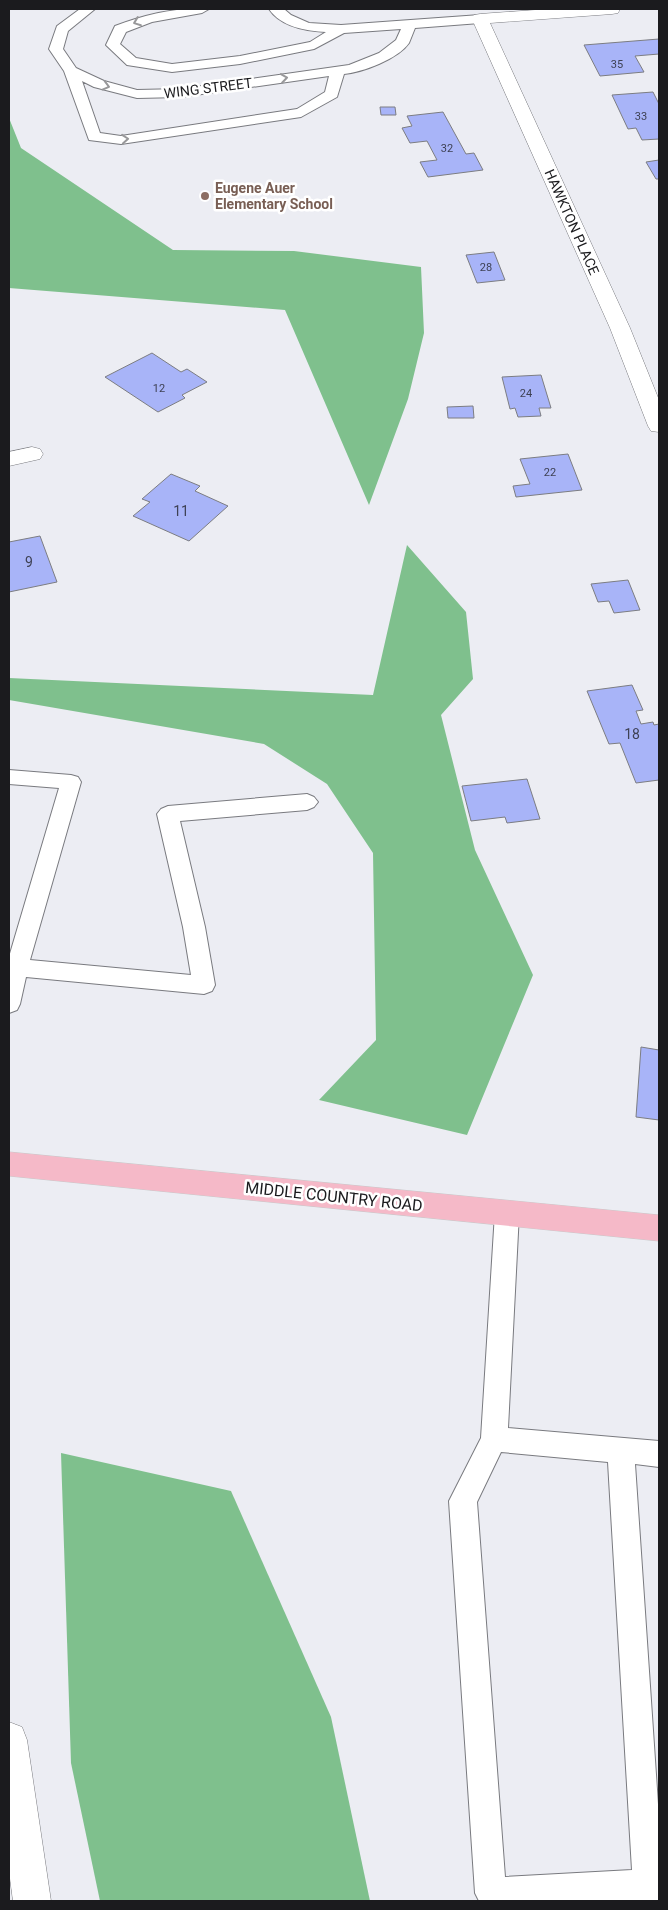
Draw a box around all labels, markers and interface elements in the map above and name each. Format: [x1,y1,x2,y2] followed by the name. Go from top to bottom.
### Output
[133,16,142,26] one-way arrow
[611,58,623,71] house number: 35
[281,73,289,84] one-way arrow
[163,75,254,101] street label: WING STREET
[102,81,110,91] one-way arrow
[635,110,647,123] house number: 33
[121,134,129,145] one-way arrow
[441,142,453,155] house number: 32
[542,167,602,277] street label: HAWKTON PLACE
[215,180,333,212] place label: Eugene Auer Elementary School
[199,190,211,202] marker: Eugene Auer Elementary School
[480,261,492,274] house number: 28
[153,382,165,395] house number: 12
[520,387,532,400] house number: 24
[544,466,556,479] house number: 22
[173,503,189,519] house number: 11
[25,554,33,570] house number: 9
[624,726,640,742] house number: 18
[244,1178,424,1215] street label: MIDDLE COUNTRY ROAD

